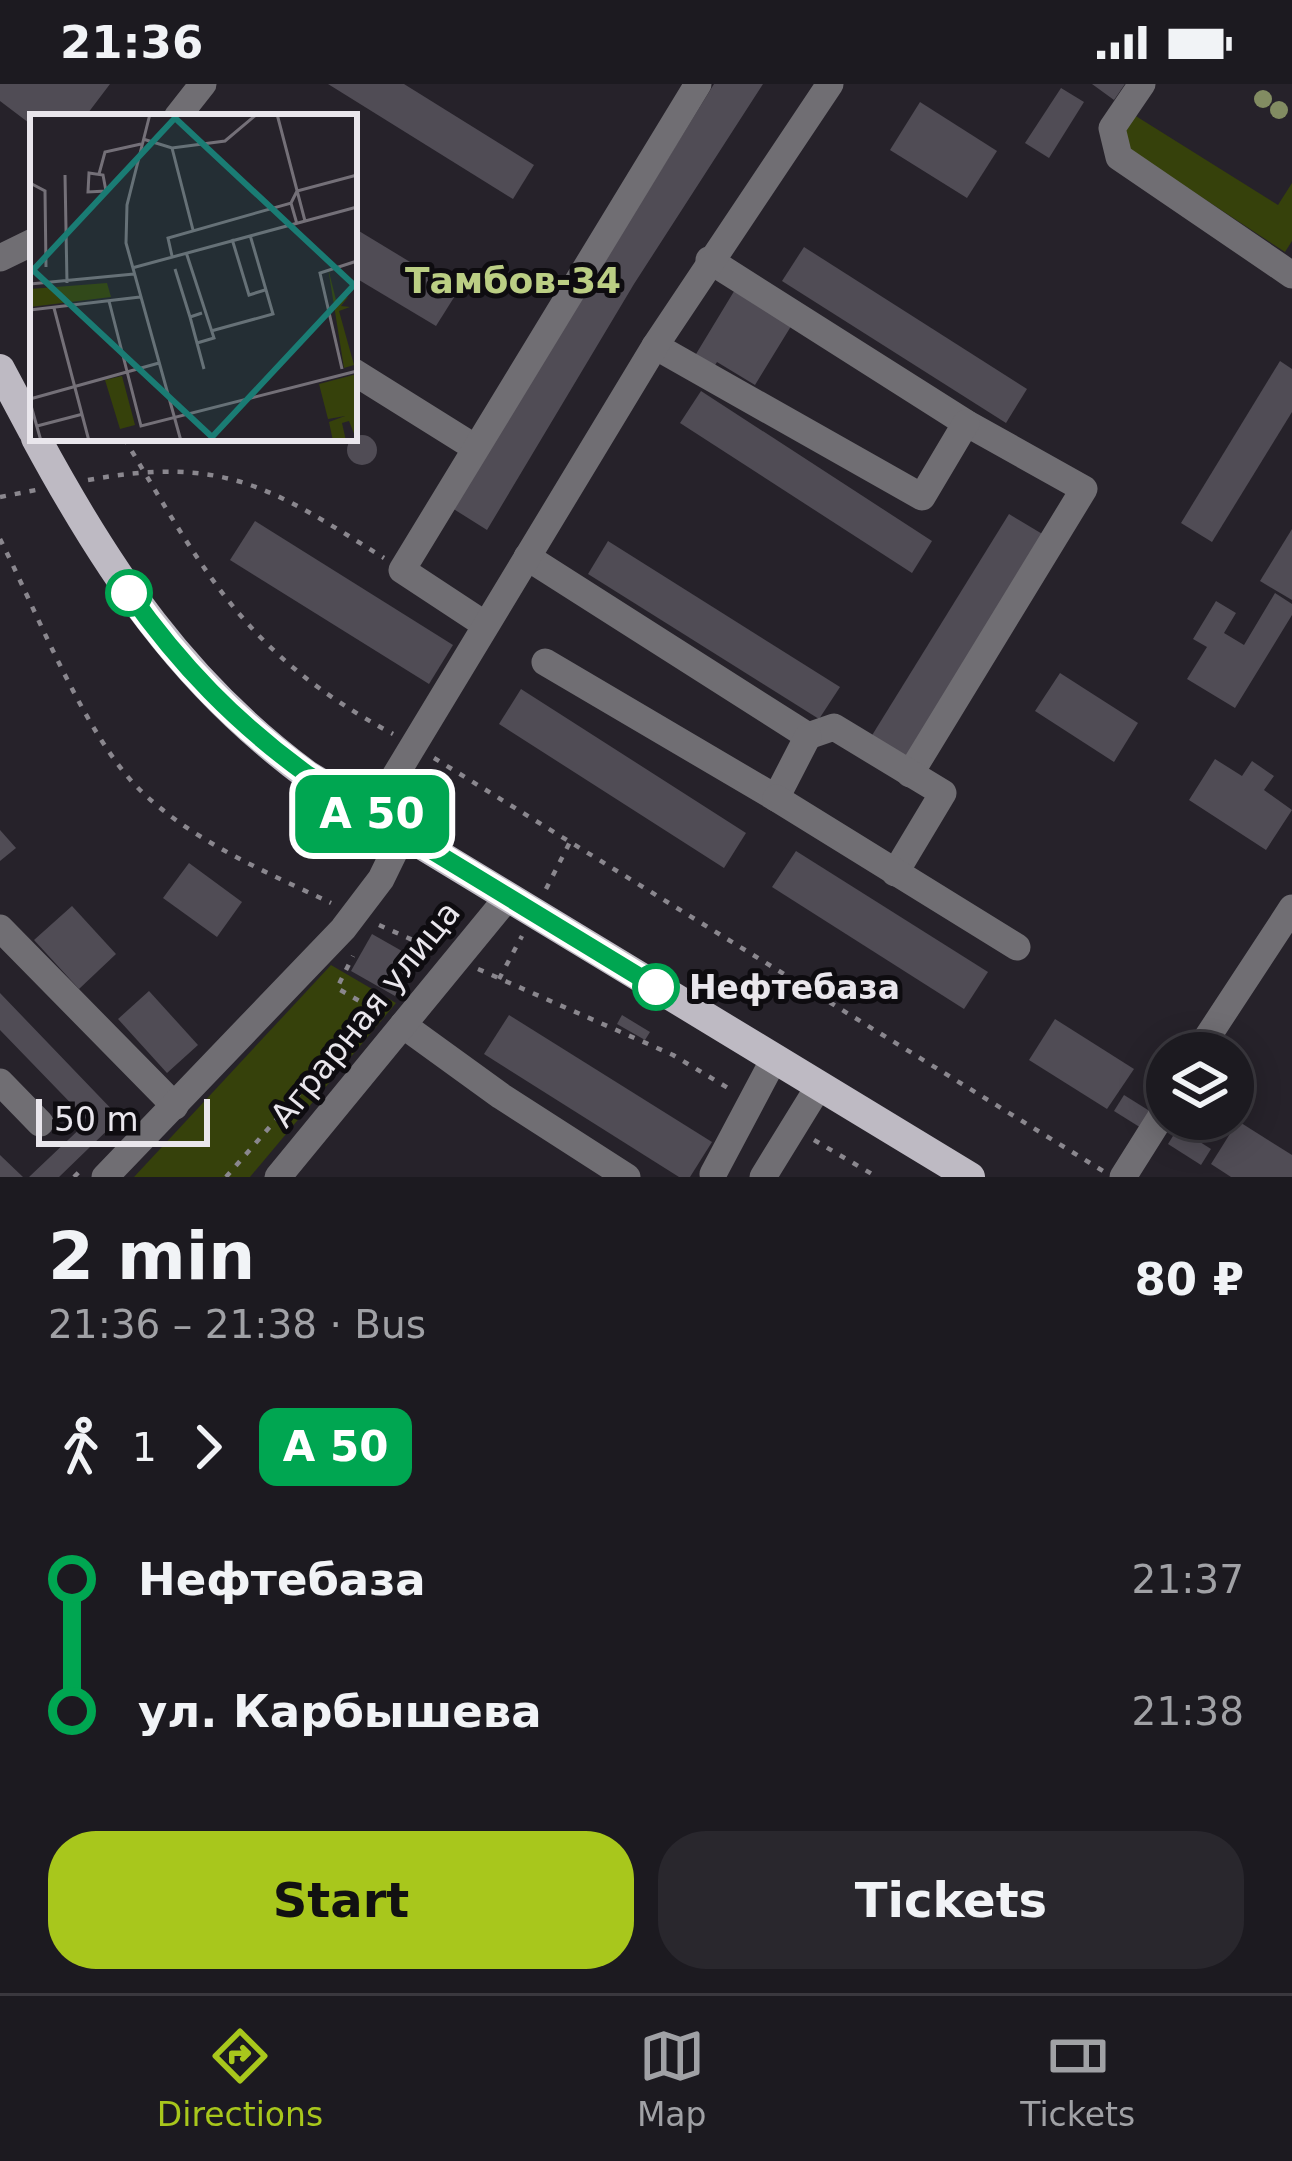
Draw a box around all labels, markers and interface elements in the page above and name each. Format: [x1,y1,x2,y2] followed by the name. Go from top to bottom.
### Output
[60,16,203,69] text: 21:36
[30,114,357,441] inset map
[405,260,621,301] district label: Тамбов-34
[107,571,151,615] unlabelled marker
[288,775,456,853] line badge: А 50
[319,789,425,838] text: А 50
[262,893,468,1135] street label: Аграрная улица
[634,965,678,1009] marker: Нефтебаза
[689,968,900,1007] place label: Нефтебаза
[1146,1032,1254,1140] map controls
[1146,1032,1254,1140] button: layers
[36,1093,210,1146] scale bar
[54,1100,139,1139] text: 50 m
[48,1218,255,1295] text: 2 min
[1134,1253,1244,1306] text: 80 ₽
[48,1302,426,1347] text: 21:36 – 21:38 · Bus
[48,1414,114,1480] icon: walk
[175,1414,241,1480] icon: forward
[283,1422,388,1471] text: А 50
[132,1425,157,1470] text: 1
[138,1553,426,1606] text: Нефтебаза
[1132,1557,1244,1602] text: 21:37
[138,1685,542,1738] text: ул. Карбышева
[1132,1689,1244,1734] text: 21:38
[48,1831,634,1969] button: Start
[658,1831,1244,1969] button: Tickets
[157,2023,323,2134] tab: Directions
[637,2023,707,2134] tab: Map
[1020,2023,1135,2134] tab: Tickets

